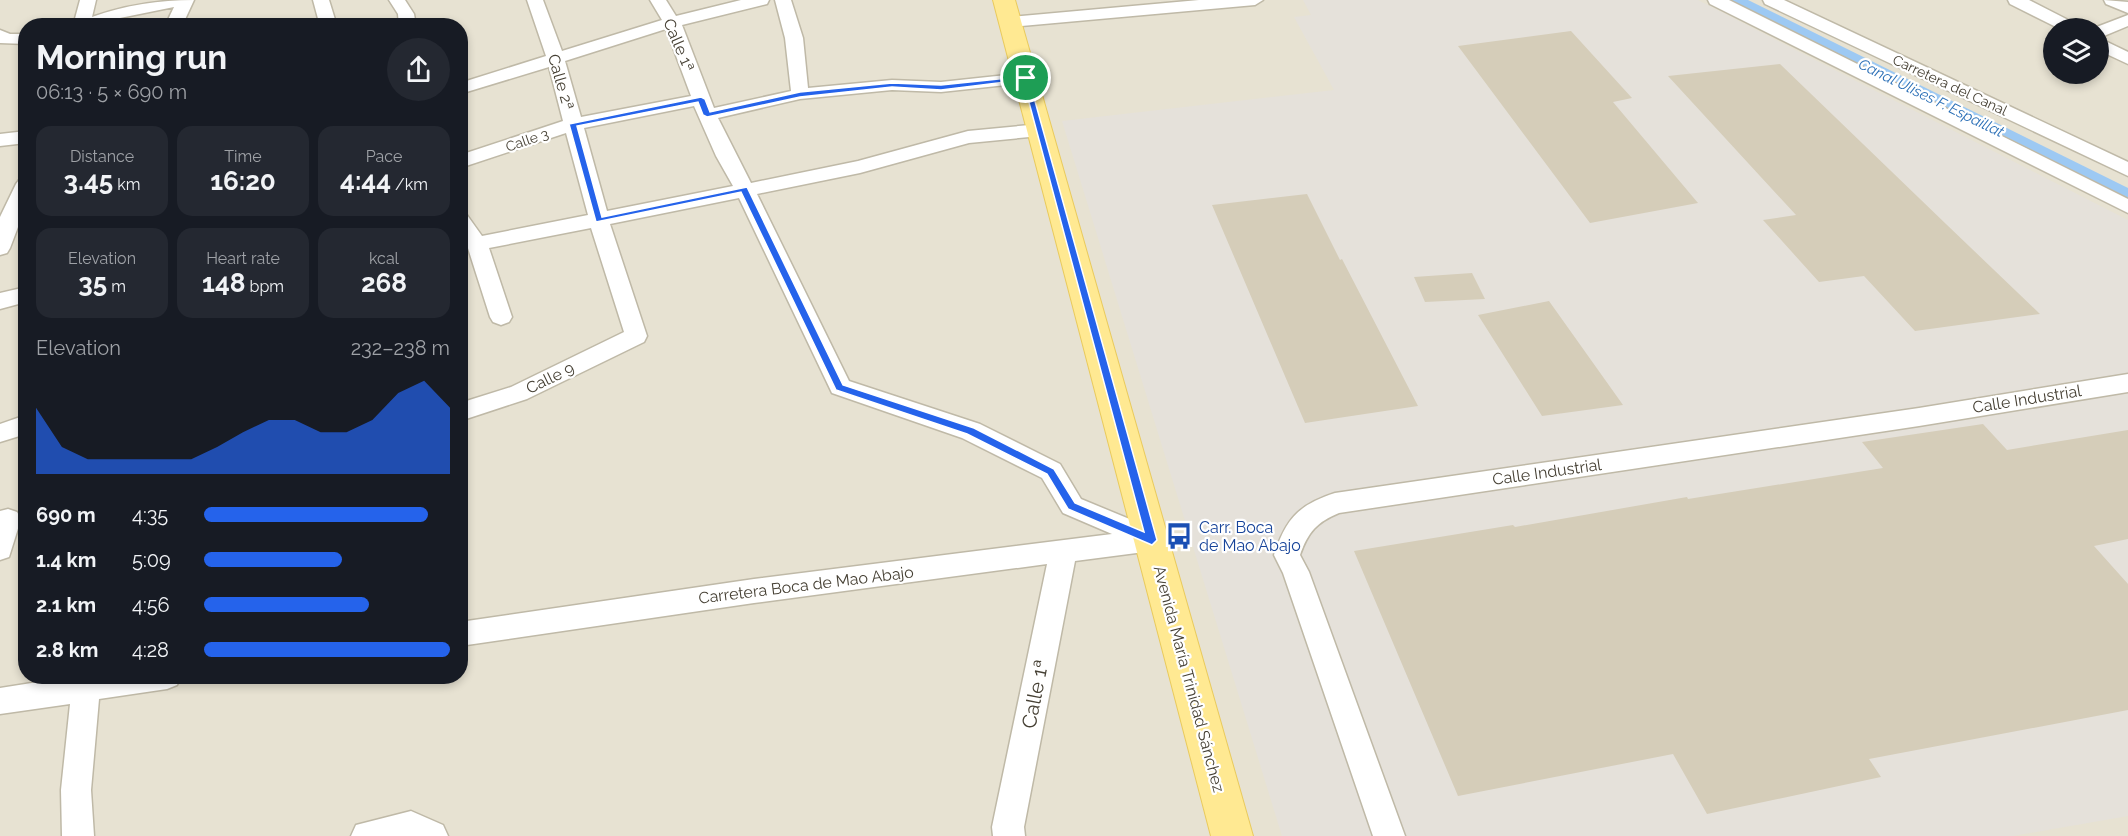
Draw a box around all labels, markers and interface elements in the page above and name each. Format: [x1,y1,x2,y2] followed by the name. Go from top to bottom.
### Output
[659,16,699,74] street label: Calle 1ª
[2043,18,2109,84] map controls
[2043,18,2109,84] button: layers
[36,38,227,77] text: Morning run
[387,38,450,101] button: share
[1890,51,2010,119] street label: Carretera del Canal
[544,52,578,112] street label: Calle 2ª
[1000,52,1051,103] pin
[1855,55,2007,141] water label: Canal Ulises F. Espaillat
[1009,61,1042,94] icon: arrive
[36,80,187,104] text: 06:13 · 5 × 690 m
[504,125,550,155] street label: Calle 3
[70,147,134,166] text: Distance
[224,147,262,166] text: Time
[366,147,402,166] text: Pace
[64,166,113,196] text: 3.45
[210,166,276,196] text: 16:20
[340,166,391,196] text: 4:44
[113,175,140,194] text: km
[391,175,428,194] text: /km
[68,249,136,268] text: Elevation
[206,249,280,268] text: Heart rate
[369,249,399,268] text: kcal
[78,268,107,298] text: 35
[202,268,245,298] text: 148
[361,268,407,298] text: 268
[107,277,126,296] text: m
[245,277,284,296] text: bpm
[36,336,121,360] text: Elevation
[351,336,450,360] text: 232–238 m
[523,358,577,398] street label: Calle 9
[1971,381,2083,417] street label: Calle Industrial
[1491,455,1603,489] street label: Calle Industrial
[36,503,96,527] text: 690 m
[132,503,168,527] text: 4:35
[1199,518,1301,555] place label: Carr. Boca de Mao Abajo
[1164,521,1194,551] bus stop icon: Carr. Boca de Mao Abajo
[36,548,96,572] text: 1.4 km
[132,548,171,572] text: 5:09
[697,562,915,608] street label: Carretera Boca de Mao Abajo
[1150,564,1228,794] street label: Avenida María Trinidad Sánchez
[36,593,96,617] text: 2.1 km
[132,593,170,617] text: 4:56
[36,638,98,662] text: 2.8 km
[132,638,169,662] text: 4:28
[1017,658,1053,730] street label: Calle 1ª

